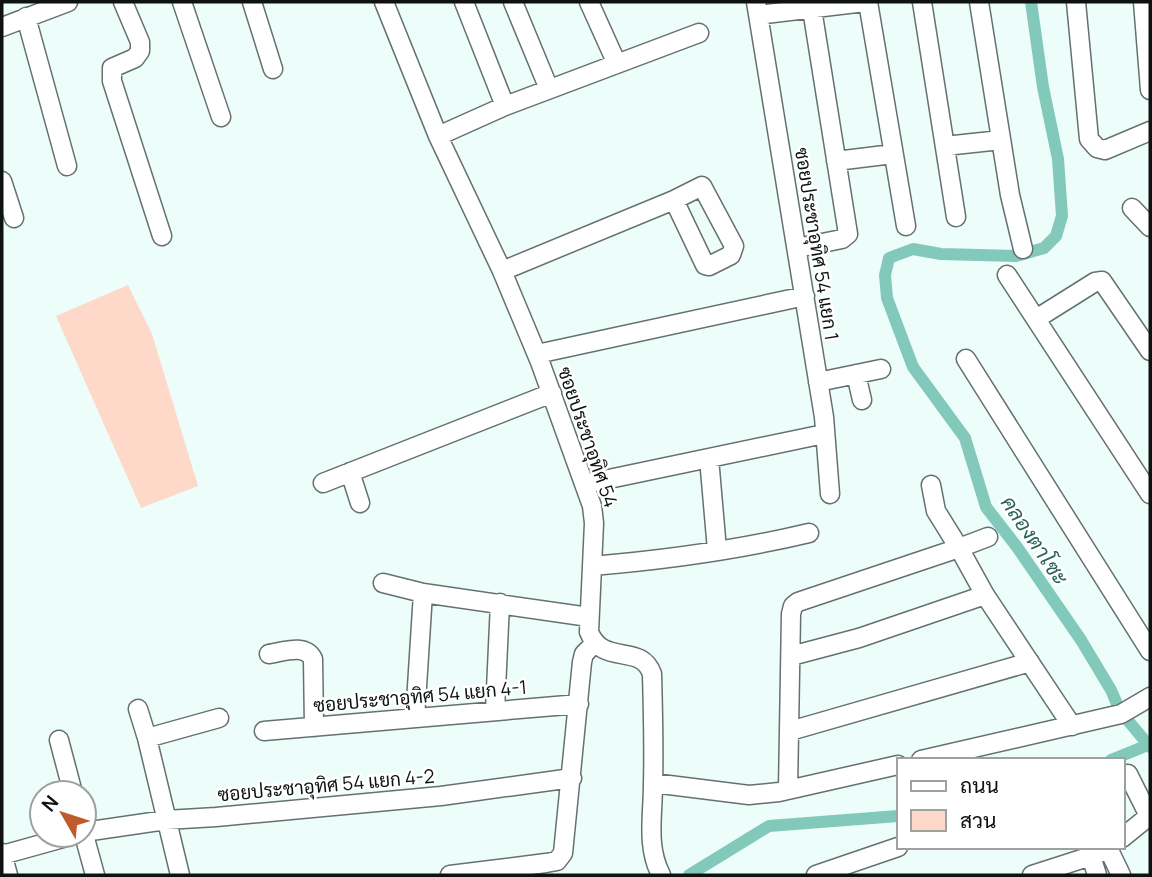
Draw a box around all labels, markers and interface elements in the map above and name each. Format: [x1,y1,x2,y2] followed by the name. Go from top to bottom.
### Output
[789,146,845,342] street label: ซอยประชาอุทิศ 54 แยก 1
[552,363,624,511] street label: ซอยประชาอุทิศ 54
[995,490,1075,591] water label: คลองตาโซะ
[312,674,528,718] street label: ซอยประชาอุทิศ 54 แยก 4-1
[897,758,1124,849] legend
[216,763,436,807] street label: ซอยประชาอุทิศ 54 แยก 4-2
[960,771,999,799] text: ถนน
[28,779,98,849] north arrow
[35,790,64,817] text: N
[960,806,996,834] text: สวน

